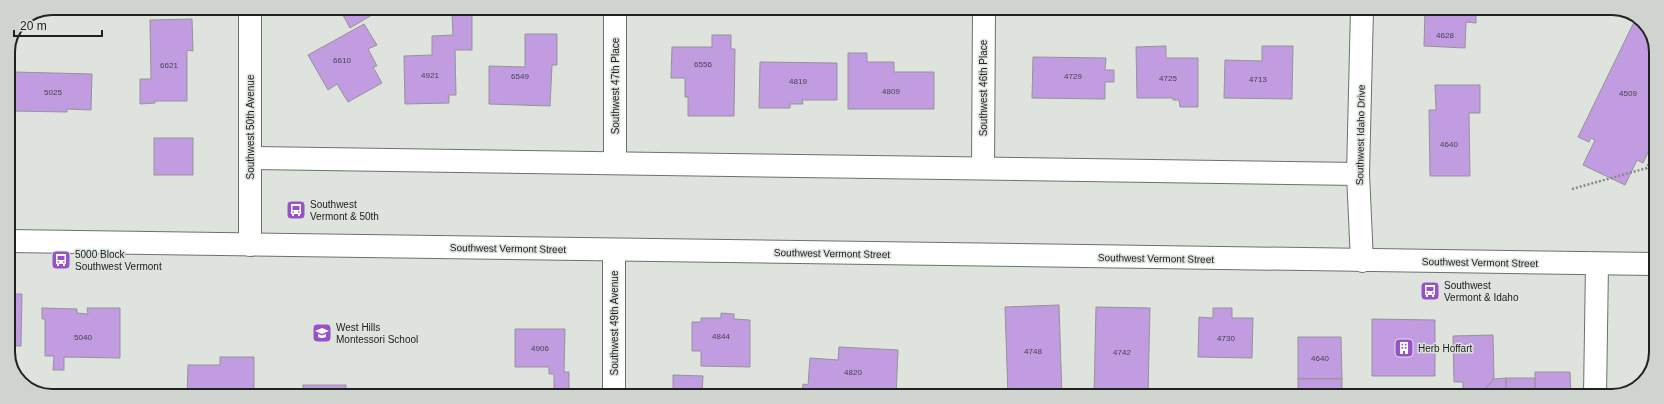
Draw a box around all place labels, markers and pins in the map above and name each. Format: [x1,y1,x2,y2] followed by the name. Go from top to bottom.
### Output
[285,199,307,221] bus stop icon: Southwest Vermont & 50th
[310,199,379,222] place label: Southwest Vermont & 50th
[50,249,72,271] bus stop icon: 5000 Block Southwest Vermont
[75,249,162,272] place label: 5000 Block Southwest Vermont
[1419,280,1441,302] bus stop icon: Southwest Vermont & Idaho
[1444,280,1519,303] place label: Southwest Vermont & Idaho
[311,322,333,344] school or university icon: West Hills Montessori School
[336,322,418,345] place label: West Hills Montessori School
[1393,337,1415,359] building icon: Herb Hoffart
[1418,343,1473,354] place label: Herb Hoffart

